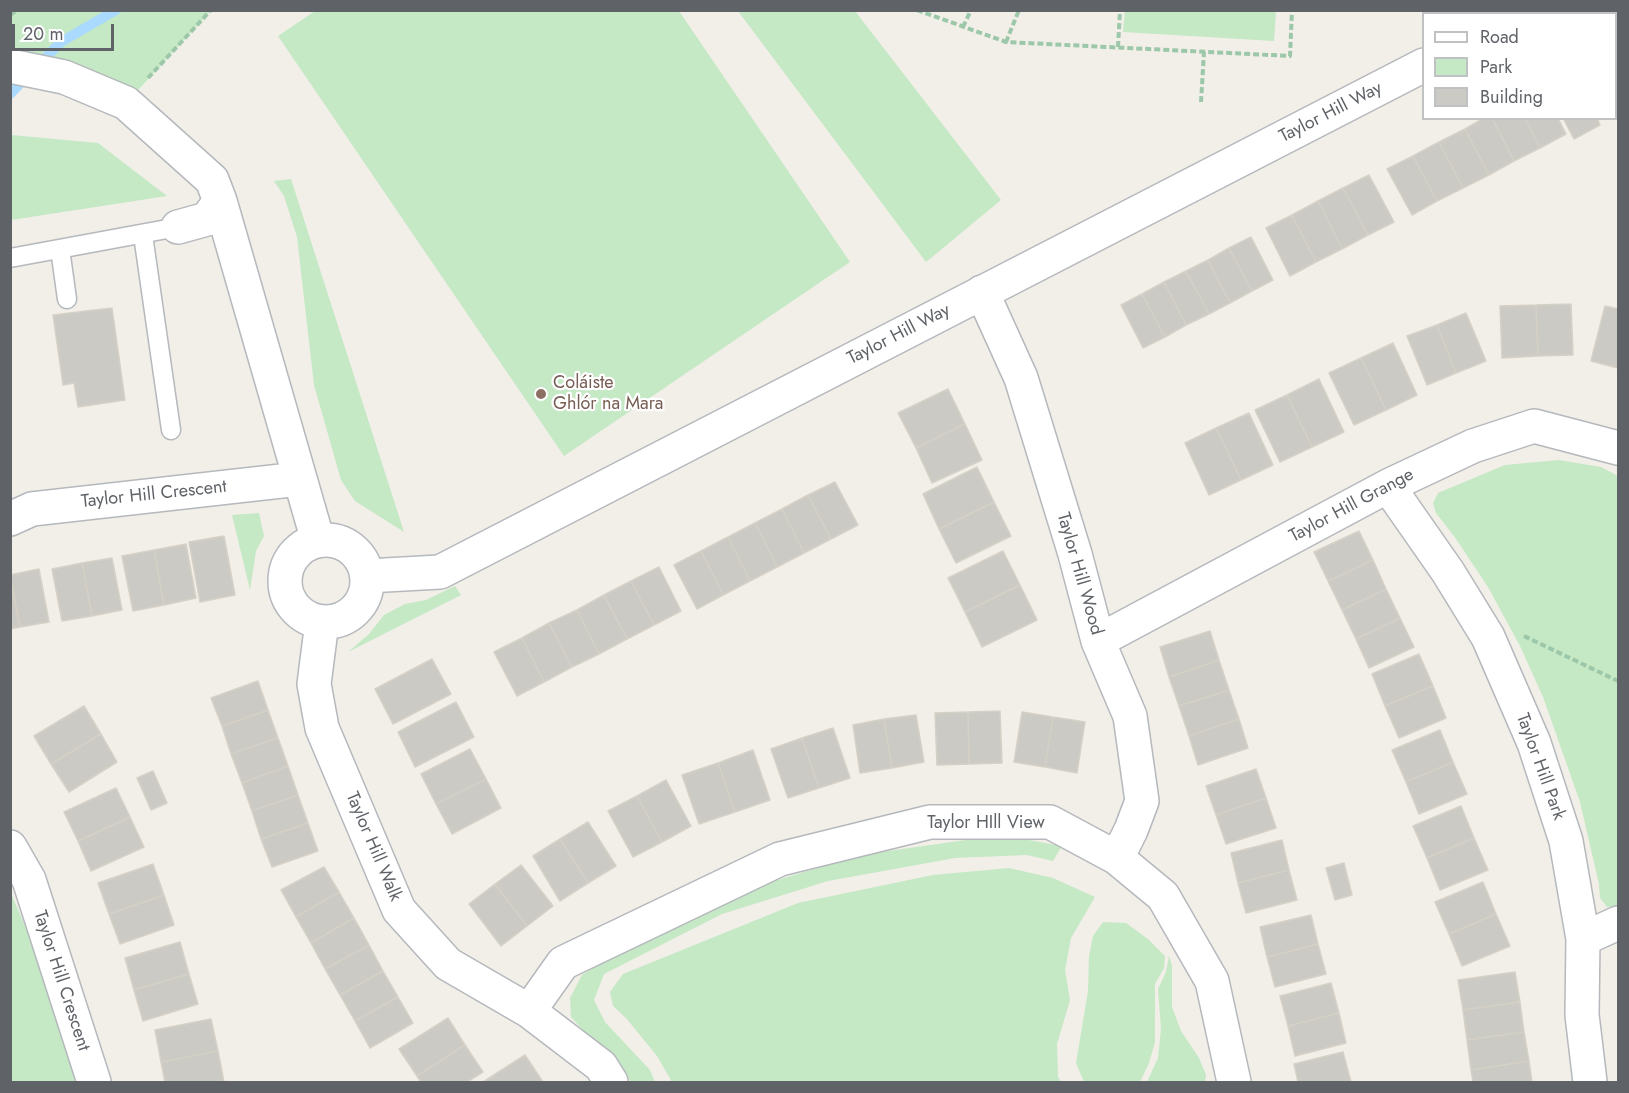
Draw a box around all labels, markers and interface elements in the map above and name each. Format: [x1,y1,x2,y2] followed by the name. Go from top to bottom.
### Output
[15,12,117,50] scale bar
[1422,12,1617,120] legend
[23,21,63,47] text: 20 m
[1480,24,1519,50] text: Road
[1480,54,1512,80] text: Park
[1276,78,1386,148] street label: Taylor Hill Way
[1480,84,1543,110] text: Building
[844,300,954,370] street label: Taylor Hill Way
[553,373,664,416] place label: Coláiste Ghlór na Mara
[534,387,548,401] marker: Coláiste Ghlór na Mara
[1286,464,1418,548] street label: Taylor Hill Grange
[80,477,228,513] street label: Taylor Hill Crescent
[1051,510,1107,638] street label: Taylor Hill Wood
[1511,711,1569,823] street label: Taylor Hill Park
[340,789,406,905] street label: Taylor Hill Walk
[927,813,1045,835] street label: Taylor HIll View
[28,908,94,1054] street label: Taylor Hill Crescent

